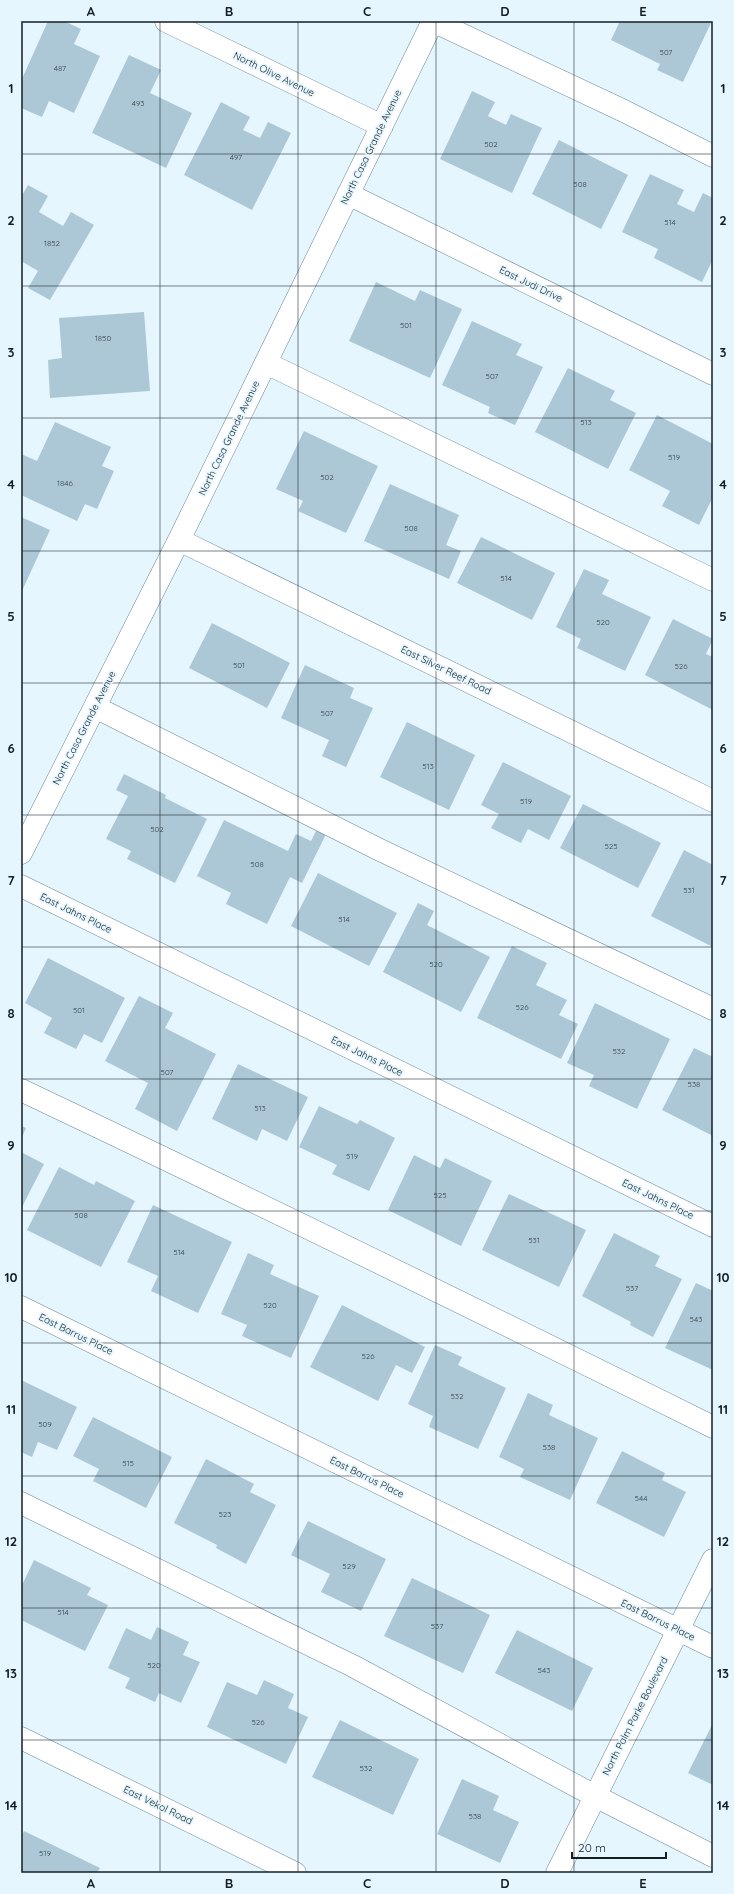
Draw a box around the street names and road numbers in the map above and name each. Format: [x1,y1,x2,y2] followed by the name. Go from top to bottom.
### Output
[231,49,317,99] street label: North Olive Avenue
[337,87,405,207] street label: North Casa Grande Avenue
[497,263,565,305] street label: East Judi Drive
[195,378,263,498] street label: North Casa Grande Avenue
[399,642,493,698] street label: East Silver Reef Road
[50,668,119,787] street label: North Casa Grande Avenue
[38,890,114,936] street label: East Jahns Place
[329,1033,405,1079] street label: East Jahns Place
[620,1176,696,1222] street label: East Jahns Place
[37,1310,116,1358] street label: East Barrus Place
[328,1453,407,1501] street label: East Barrus Place
[619,1596,698,1644] street label: East Barrus Place
[599,1654,671,1778] street label: North Palm Parke Boulevard
[121,1783,195,1827] street label: East Vekol Road

